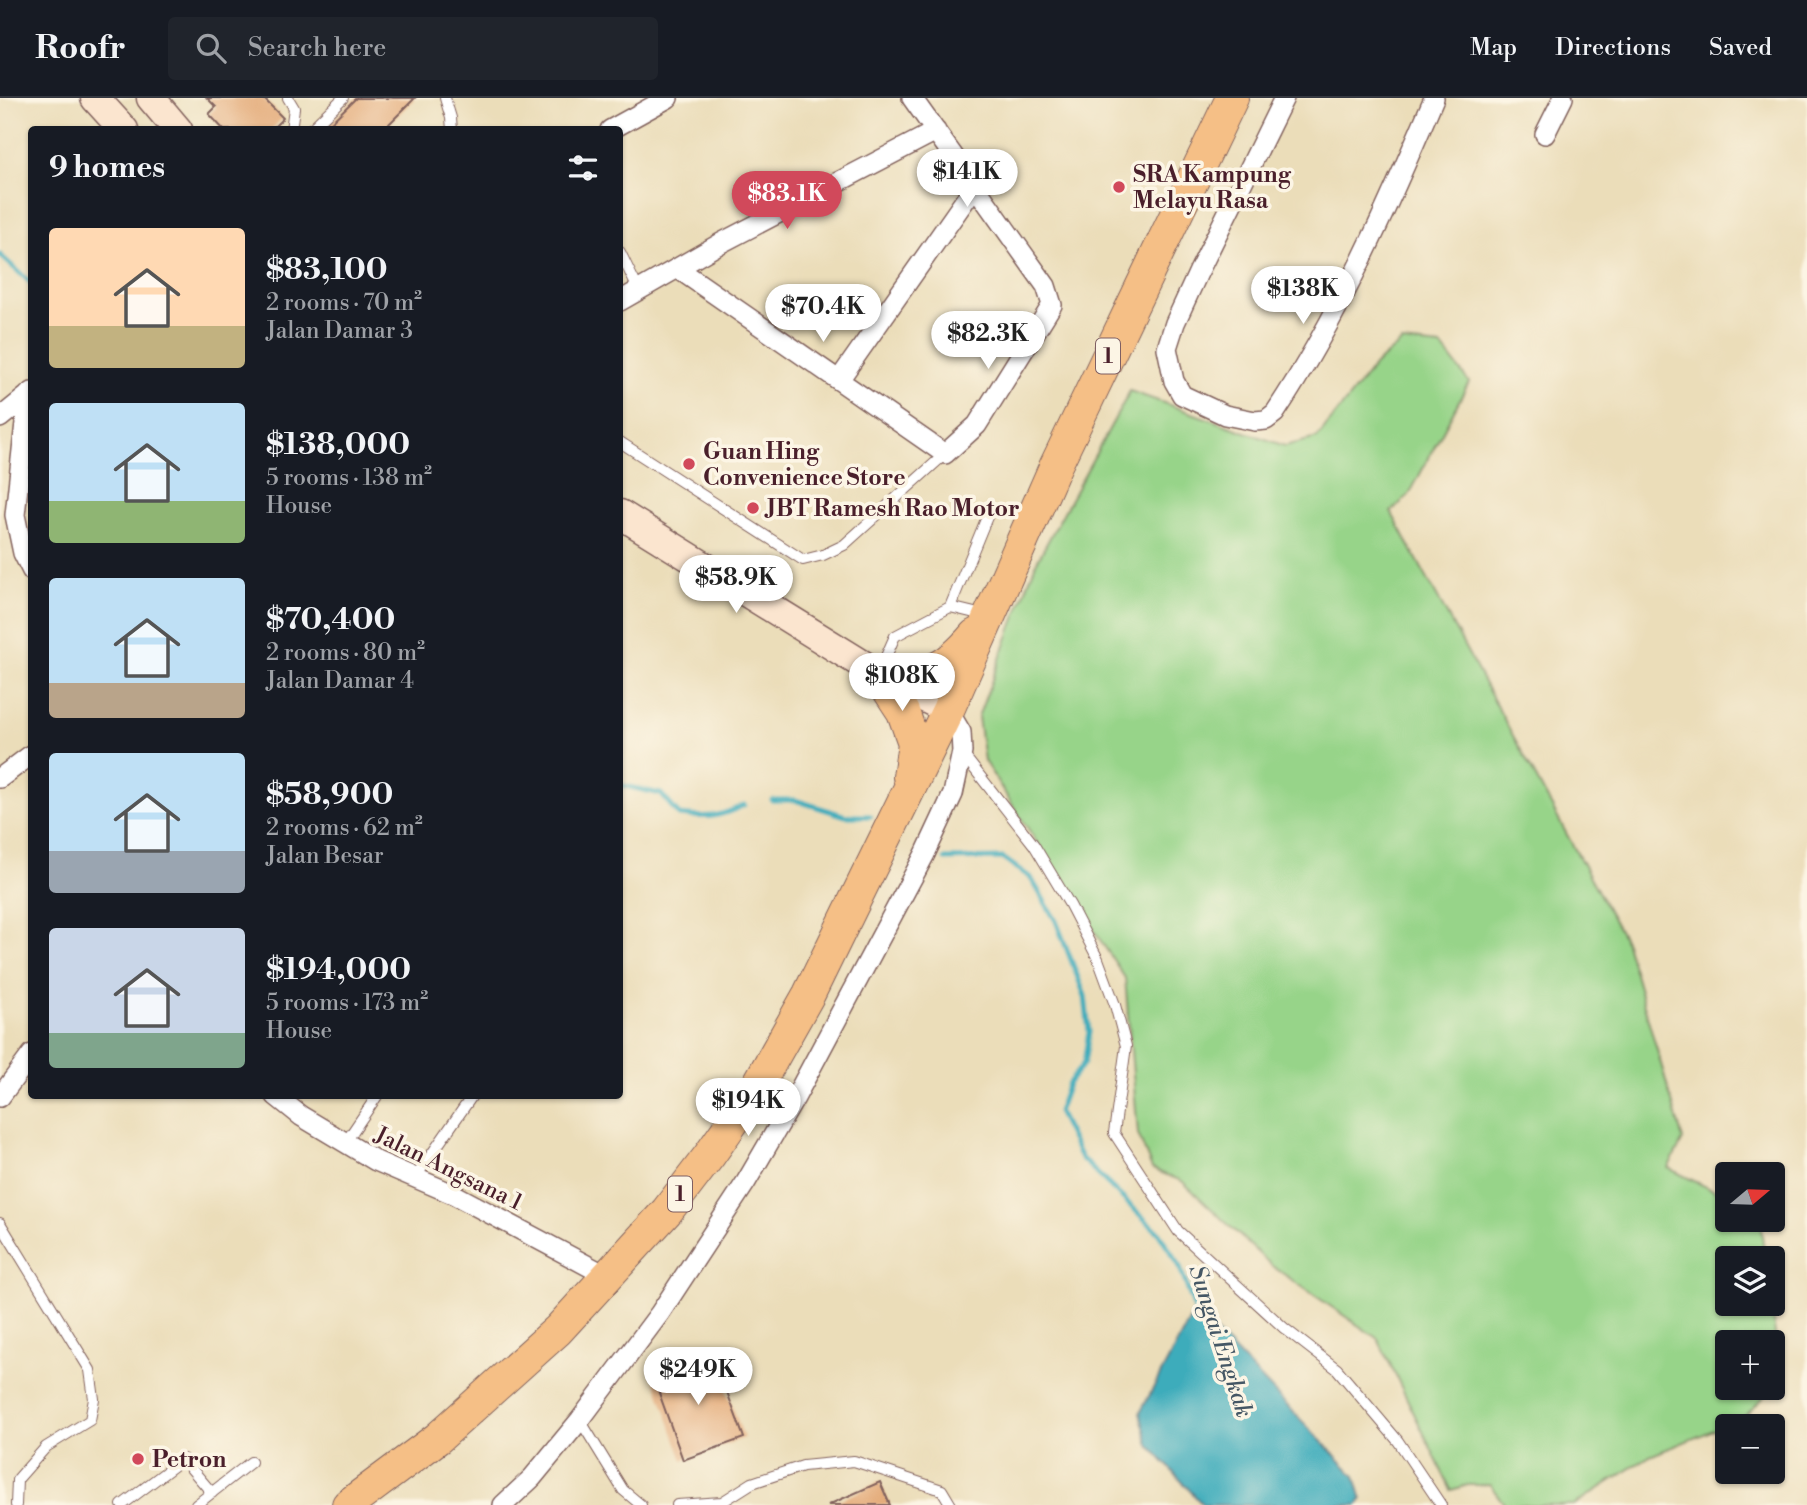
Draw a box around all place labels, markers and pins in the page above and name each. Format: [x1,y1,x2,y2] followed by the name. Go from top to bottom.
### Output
[918,150,1016,209] pin: $141K
[1133,161,1292,215] place label: SRA Kampung Melayu Rasa
[730,172,844,231] pin: $83.1K
[1111,179,1127,195] marker: SRA Kampung Melayu Rasa
[1254,266,1352,326] pin: $138K
[766,285,880,344] pin: $70.4K
[931,312,1045,371] pin: $82.3K
[703,438,906,492] place label: Guan Hing Convenience Store
[681,456,697,472] marker: Guan Hing Convenience Store
[764,495,1020,523] place label: JBT Ramesh Rao Motor
[745,500,761,516] marker: JBT Ramesh Rao Motor
[679,556,793,615] pin: $58.9K
[853,654,951,713] pin: $108K
[699,1079,797,1138] pin: $194K
[649,1348,747,1407] pin: $249K
[152,1446,226,1474] place label: Petron
[130,1451,146,1467] marker: Petron

